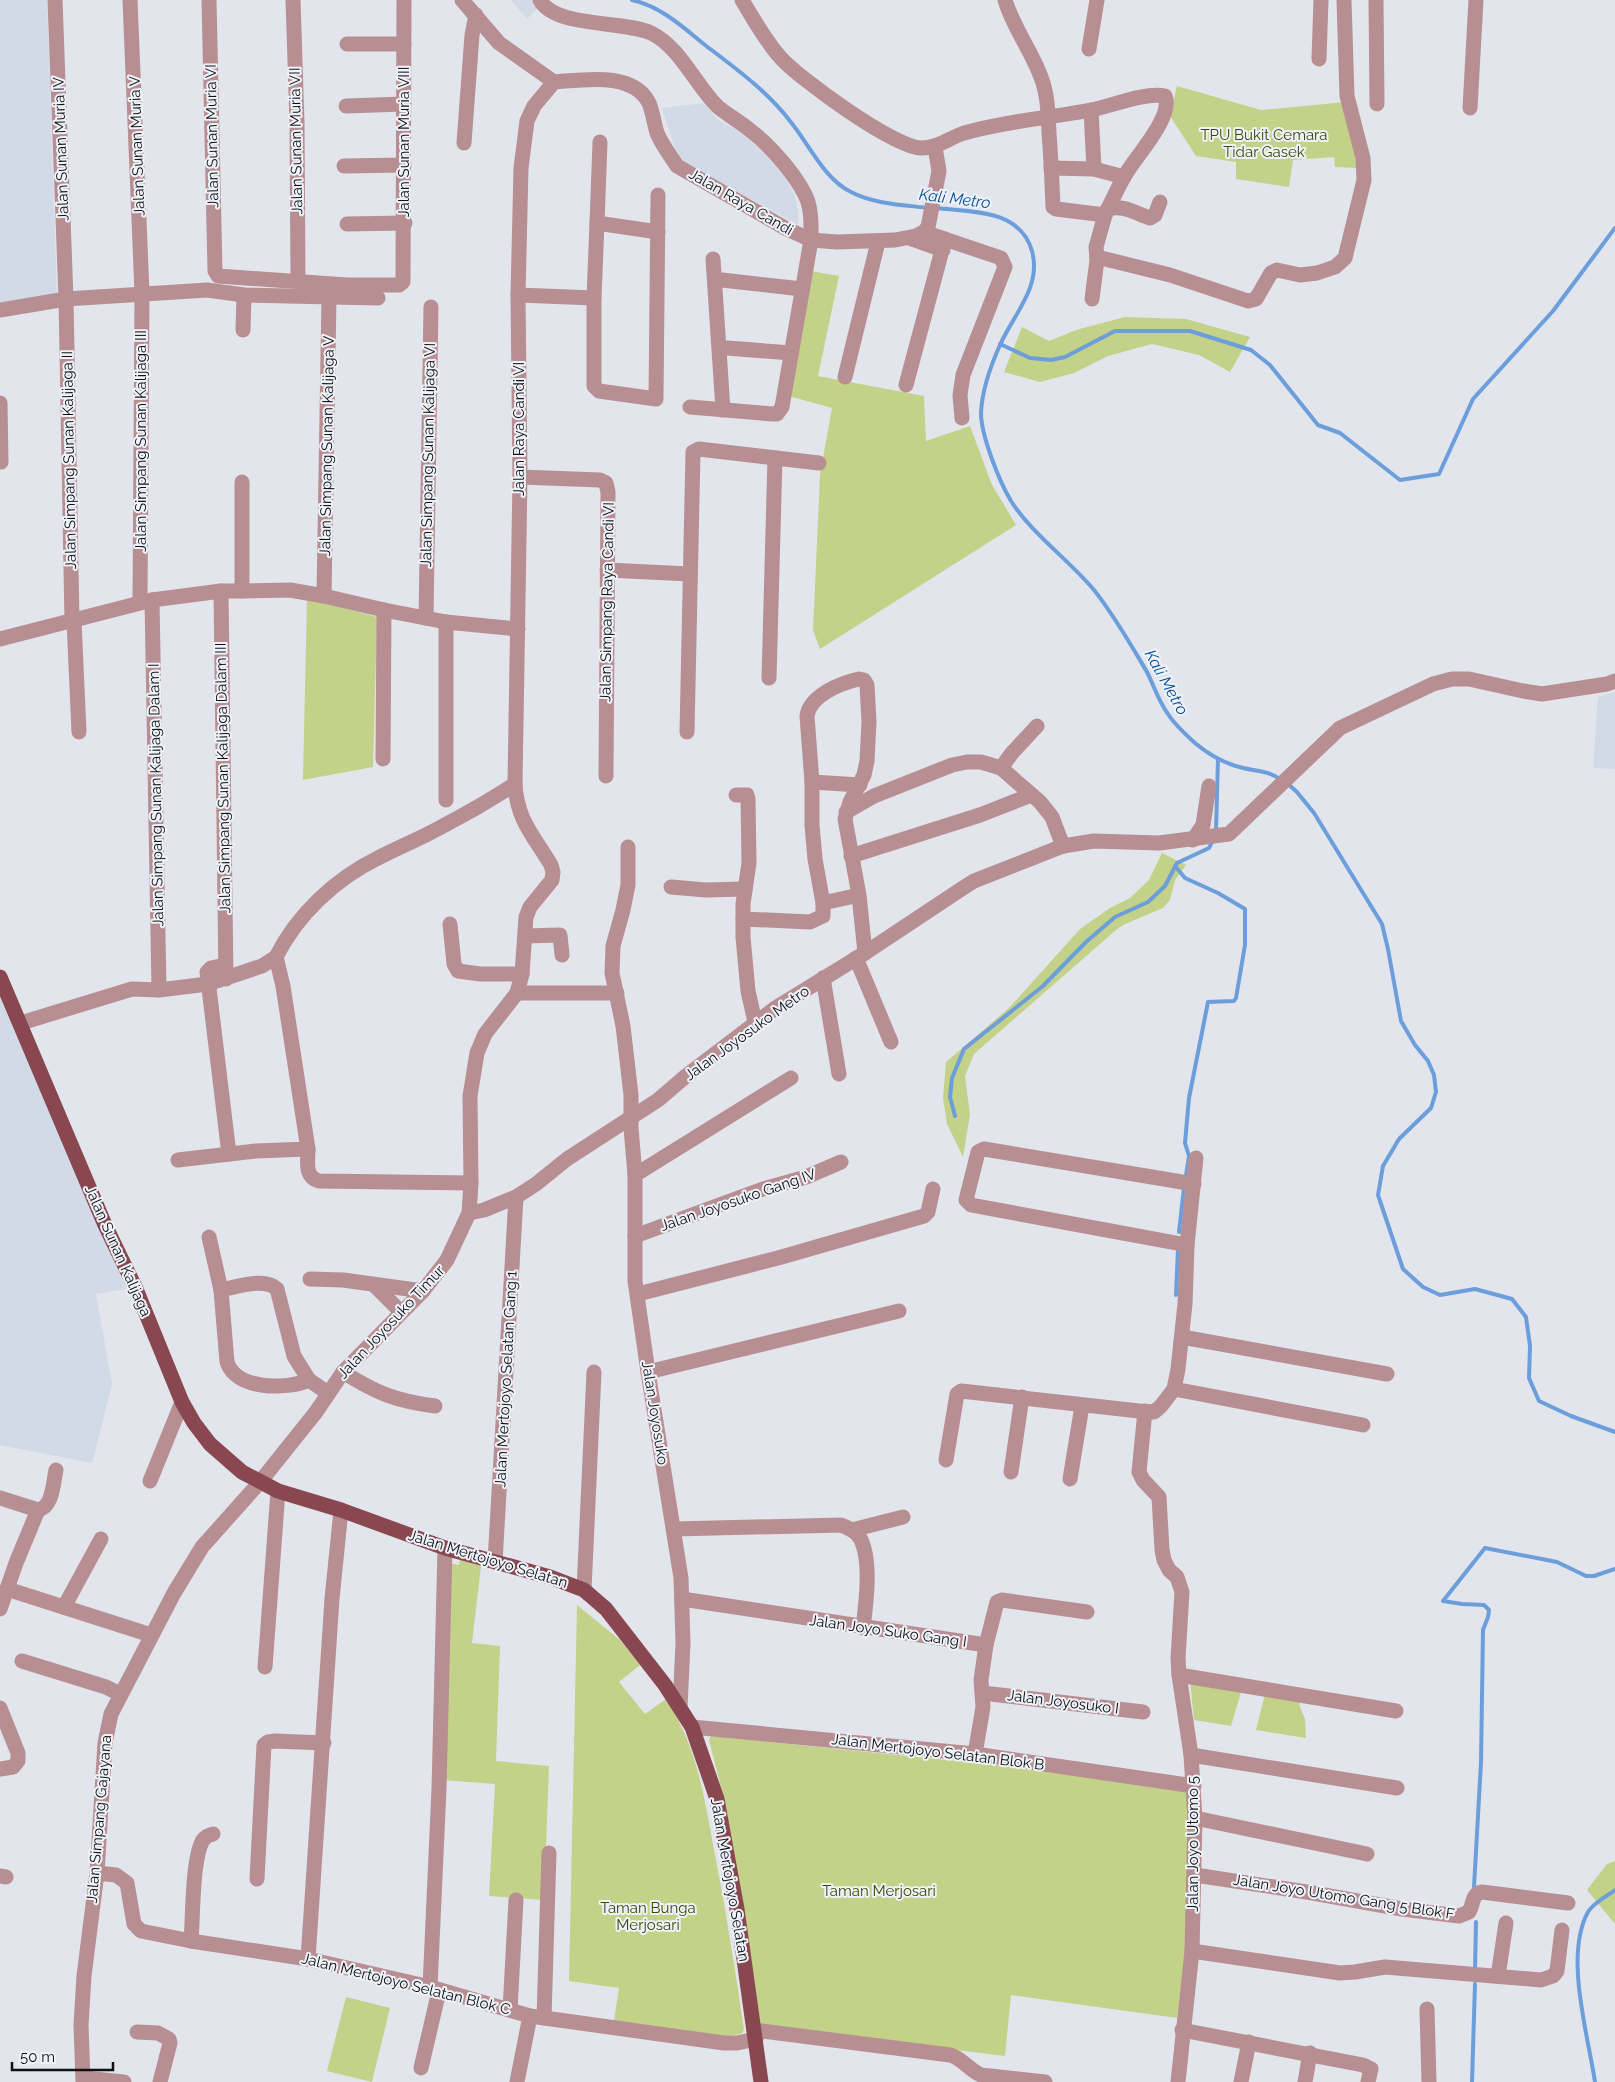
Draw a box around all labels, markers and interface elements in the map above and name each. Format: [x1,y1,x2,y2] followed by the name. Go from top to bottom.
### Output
[202,64,222,208] street label: Jalan Sunan Muria VI
[395,66,413,218] street label: Jalan Sunan Muria VIII
[286,67,306,215] street label: Jalan Sunan Muria VII
[126,76,148,216] street label: Jalan Sunan Muria V
[49,77,73,221] street label: Jalan Sunan Muria IV
[1200,126,1328,161] park label: TPU Bukit Cemara Tidar Gasek
[686,165,796,239] street label: Jalan Raya Candi
[918,185,992,212] water label: Kali Metro
[132,330,150,552] street label: Jalan Simpang Sunan Kalijaga III
[316,336,338,556] street label: Jalan Simpang Sunan Kalijaga V
[417,343,439,567] street label: Jalan Simpang Sunan Kalijaga VI
[58,351,80,569] street label: Jalan Simpang Sunan Kalijaga II
[510,362,528,496] street label: Jalan Raya Candi VI
[596,502,618,702] street label: Jalan Simpang Raya Candi VI
[212,642,234,914] street label: Jalan Simpang Sunan Kalijaga Dalam III
[1141,646,1192,718] water label: Kali Metro
[145,663,167,927] street label: Jalan Simpang Sunan Kalijaga Dalam I
[681,982,813,1084] street label: Jalan Joyosuko Metro
[658,1165,818,1235] street label: Jalan Joyosuko Gang IV
[81,1183,155,1319] street label: Jalan Sunan Kalijaga
[334,1261,449,1382] street label: Jalan Joyosuko Timur
[491,1270,521,1488] street label: Jalan Mertojoyo Selatan Gang 1
[638,1360,672,1466] street label: Jalan Joyosuko
[406,1526,570,1592] street label: Jalan Mertojoyo Selatan
[808,1611,968,1651] street label: Jalan Joyo Suko Gang I
[1006,1686,1120,1718] street label: Jalan Joyosuko I
[831,1730,1045,1774] street label: Jalan Mertojoyo Selatan Blok B
[83,1734,115,1904] street label: Jalan Simpang Gajayana
[1184,1776,1202,1912] street label: Jalan Joyo Utomo 5
[707,1797,753,1963] street label: Jalan Mertojoyo Selatan
[1232,1871,1456,1923] street label: Jalan Joyo Utomo Gang 5 Blok F
[822,1882,936,1900] park label: Taman Merjosari
[600,1899,696,1934] park label: Taman Bunga Merjosari
[300,1949,512,2019] street label: Jalan Mertojoyo Selatan Blok C
[12,2040,114,2072] scale bar
[20,2048,55,2066] text: 50 m

